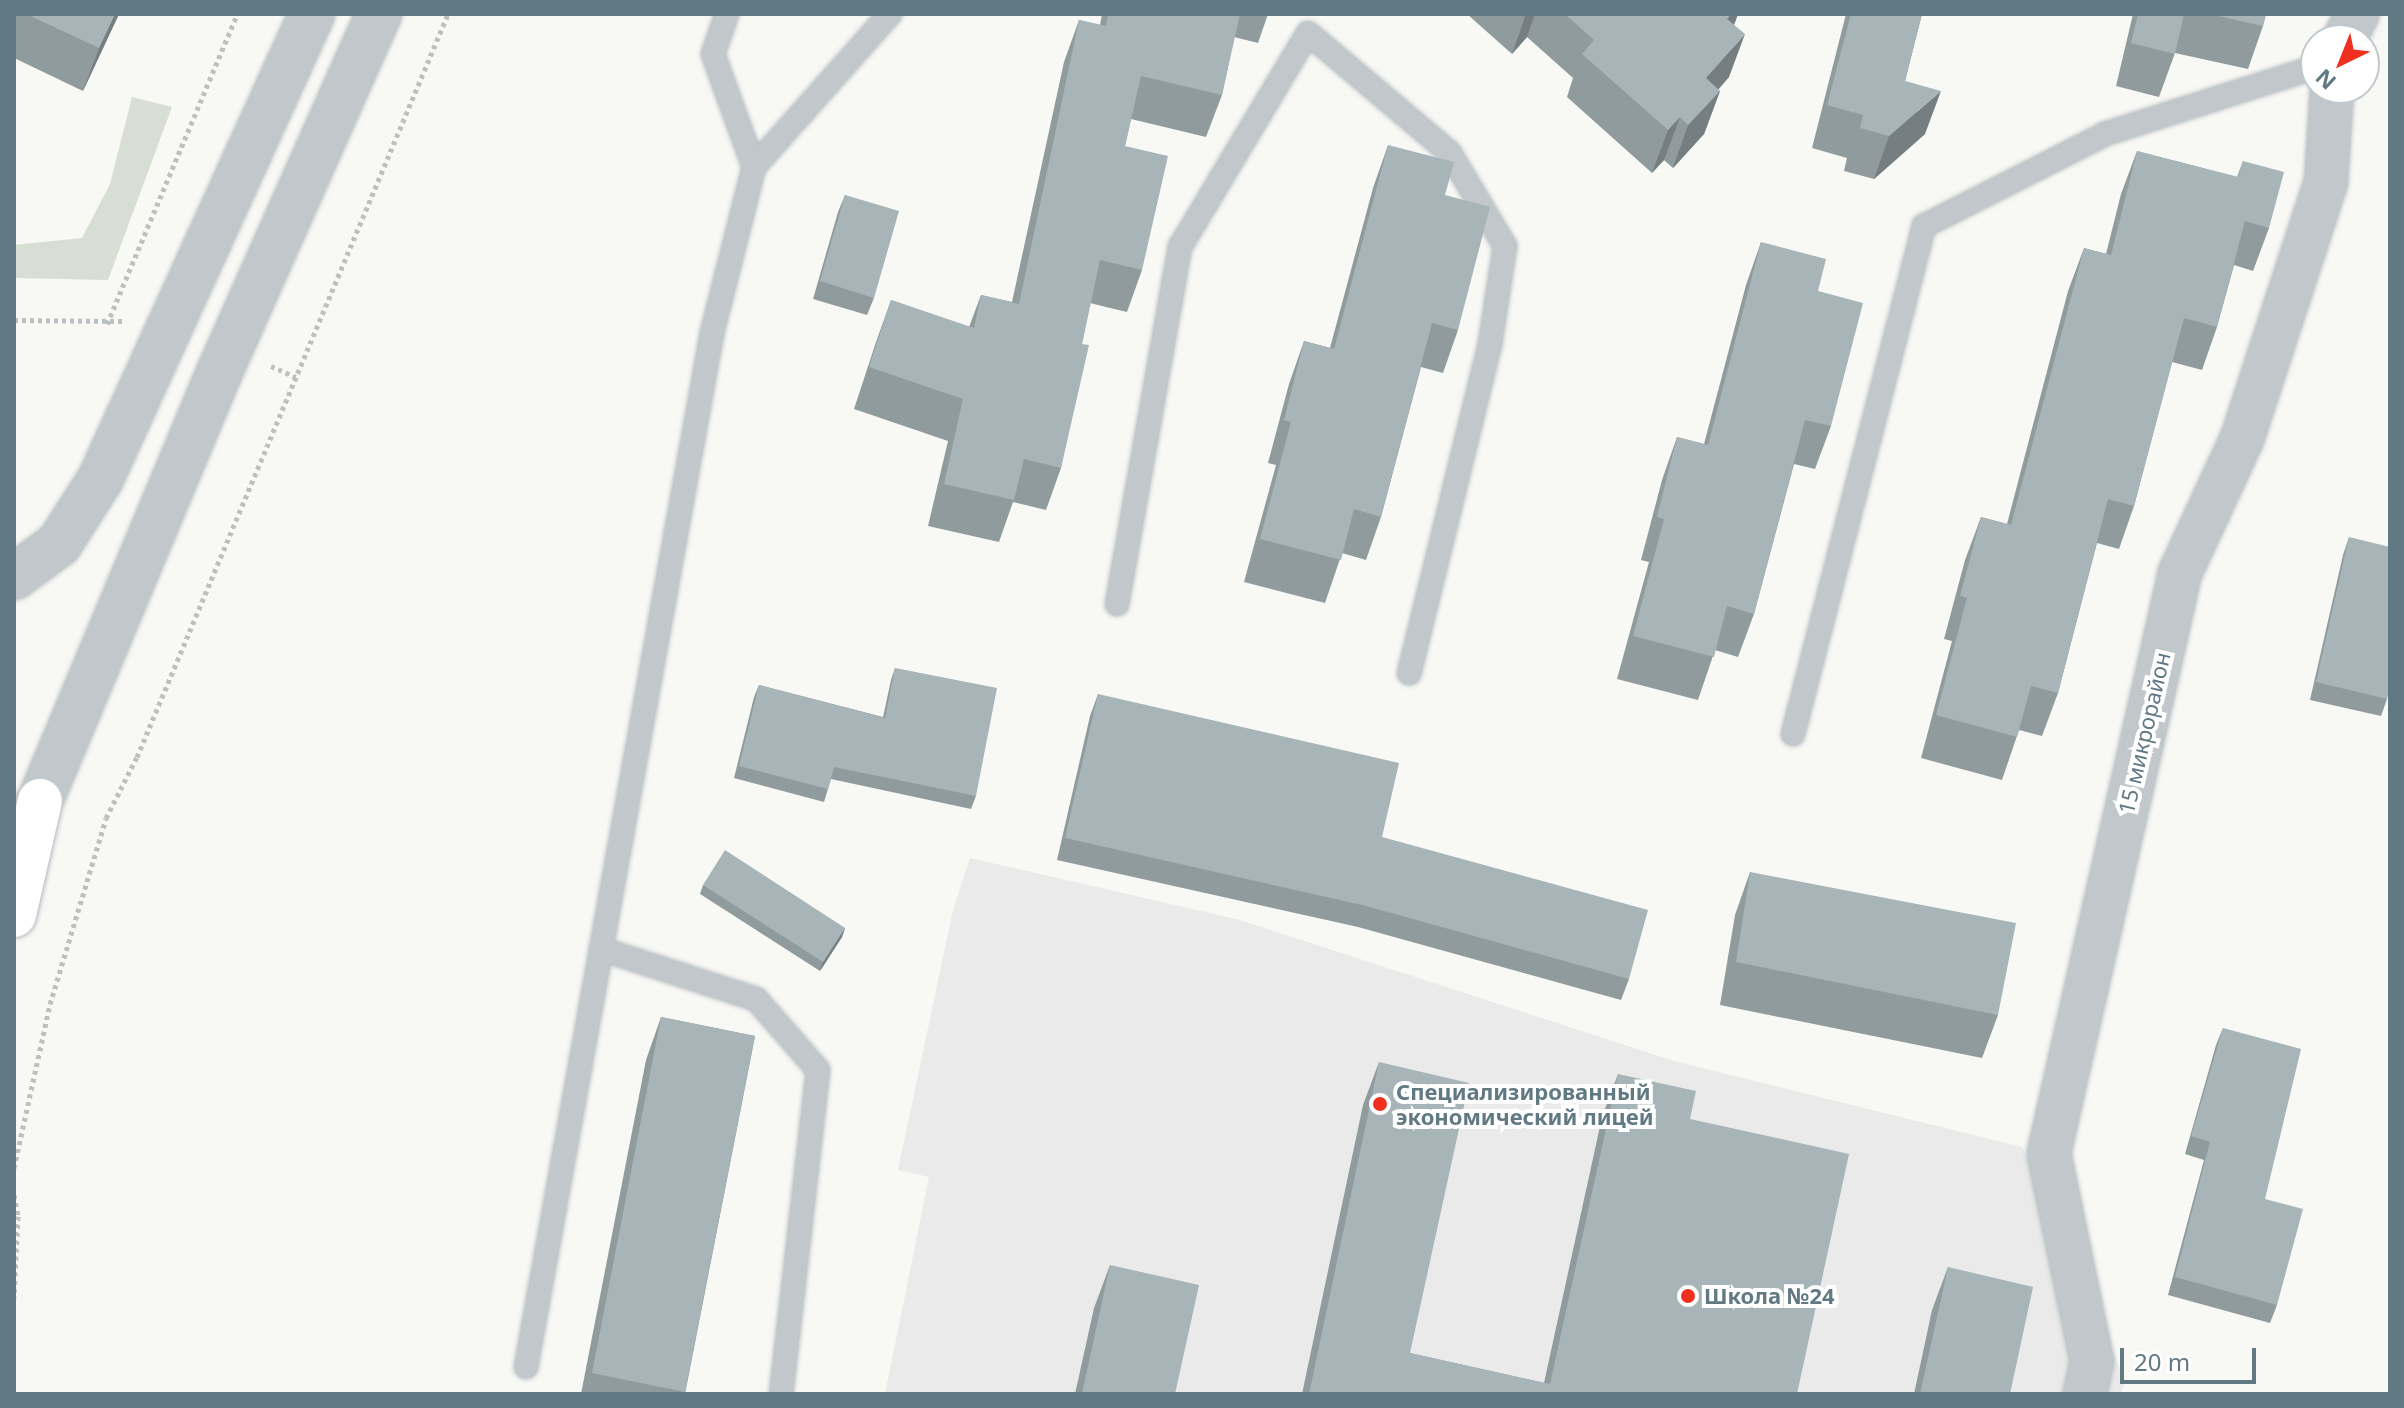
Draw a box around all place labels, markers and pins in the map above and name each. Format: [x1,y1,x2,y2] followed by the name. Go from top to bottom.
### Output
[1396,1078,1653,1130] place label: Специализированный экономический лицей
[1371,1095,1389,1113] marker: Специализированный экономический лицей
[1704,1283,1835,1309] place label: Школа №24
[1679,1287,1697,1305] marker: Школа №24

